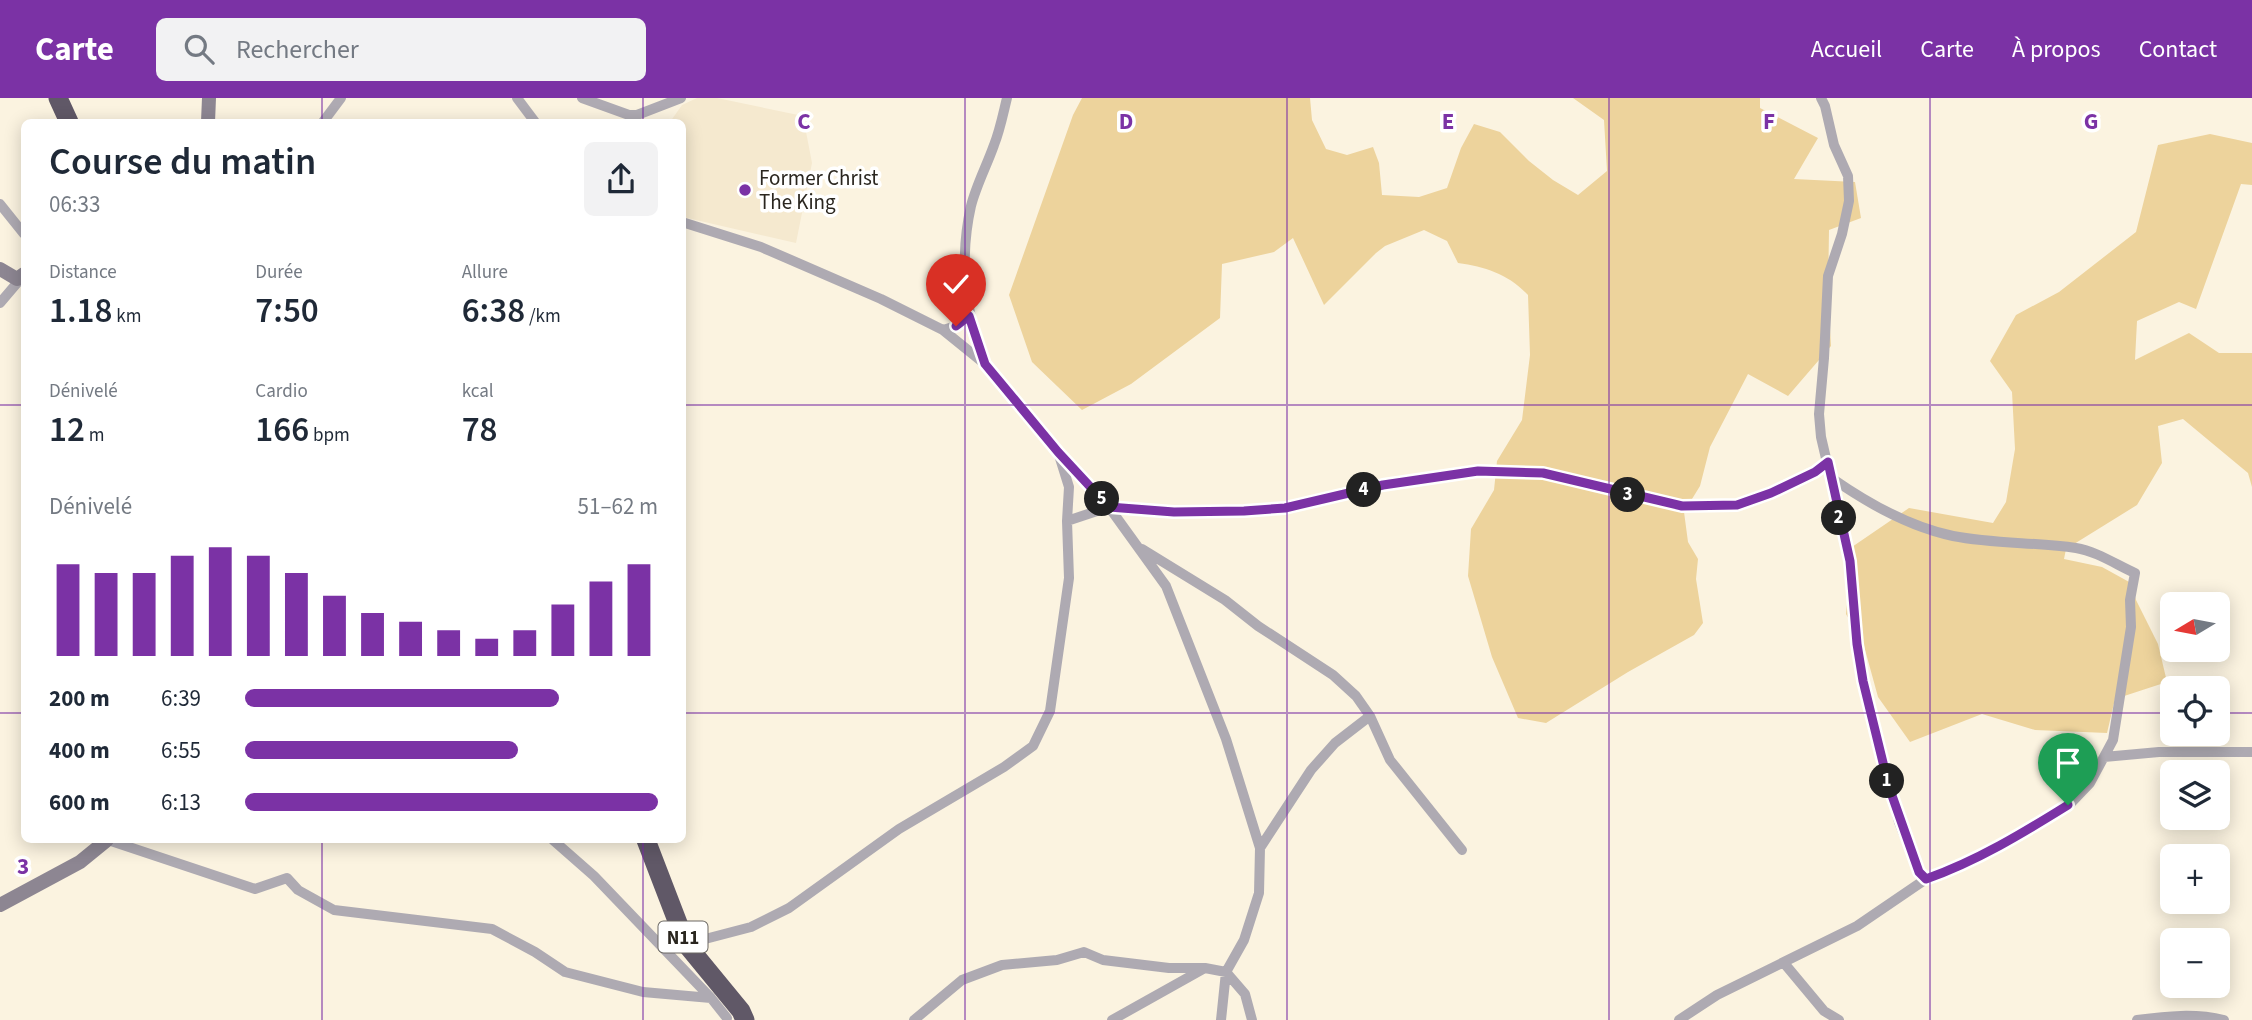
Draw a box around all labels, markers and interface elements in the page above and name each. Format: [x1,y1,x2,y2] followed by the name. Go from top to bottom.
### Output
[156,18,646,81] search box
[35,26,114,73] text: Carte
[180,30,218,68] icon: search
[236,31,359,68] text: Rechercher
[1811,32,1882,67] text: Accueil
[1920,32,1974,67] text: Carte
[2012,32,2101,67] text: À propos
[2139,32,2217,67] text: Contact
[797,105,811,138] text: C
[1119,105,1133,138] text: D
[1442,105,1454,138] text: E
[1763,105,1775,138] text: F
[2084,105,2098,138] text: G
[49,135,316,189] text: Course du matin
[584,142,658,216] button: share
[759,163,878,217] place label: Former Christ The King
[737,182,753,198] marker: Former Christ The King
[49,188,100,221] text: 06:33
[926,254,986,326] pin
[49,259,117,286] text: Distance
[255,259,303,286] text: Durée
[462,259,508,286] text: Allure
[937,265,975,303] icon: check
[49,286,113,336] text: 1.18
[255,286,319,336] text: 7:50
[462,286,525,336] text: 6:38
[113,303,141,330] text: km
[525,303,561,330] text: /km
[49,378,118,405] text: Dénivelé
[255,378,308,405] text: Cardio
[462,378,494,405] text: kcal
[49,405,85,455] text: 12
[255,405,309,455] text: 166
[462,405,498,455] text: 78
[85,422,104,449] text: m
[309,422,350,449] text: bpm
[1346,472,1382,508] pin: 4
[1358,476,1369,503] text: 4
[1610,478,1646,512] pin: 3
[1622,481,1633,508] text: 3
[1084,482,1120,516] pin: 5
[1096,485,1107,512] text: 5
[49,490,132,523] text: Dénivelé
[578,490,658,523] text: 51–62 m
[1822,500,1856,536] pin: 2
[1833,504,1844,531] text: 2
[2160,592,2230,662] north arrow
[2160,592,2230,998] map controls
[2160,676,2230,746] button: locate
[49,682,110,715] text: 200 m
[161,682,201,715] text: 6:39
[2038,733,2098,805] pin
[49,734,110,767] text: 400 m
[161,734,201,767] text: 6:55
[2049,744,2087,782] icon: arrive
[2160,760,2230,830] button: layers
[1870,764,1904,798] pin: 1
[1881,767,1892,794] text: 1
[49,786,110,819] text: 600 m
[161,786,201,819] text: 6:13
[2160,844,2230,914] button: +
[17,850,29,883] text: 3
[658,922,708,952] road number: N11
[2160,928,2230,998] button: −

